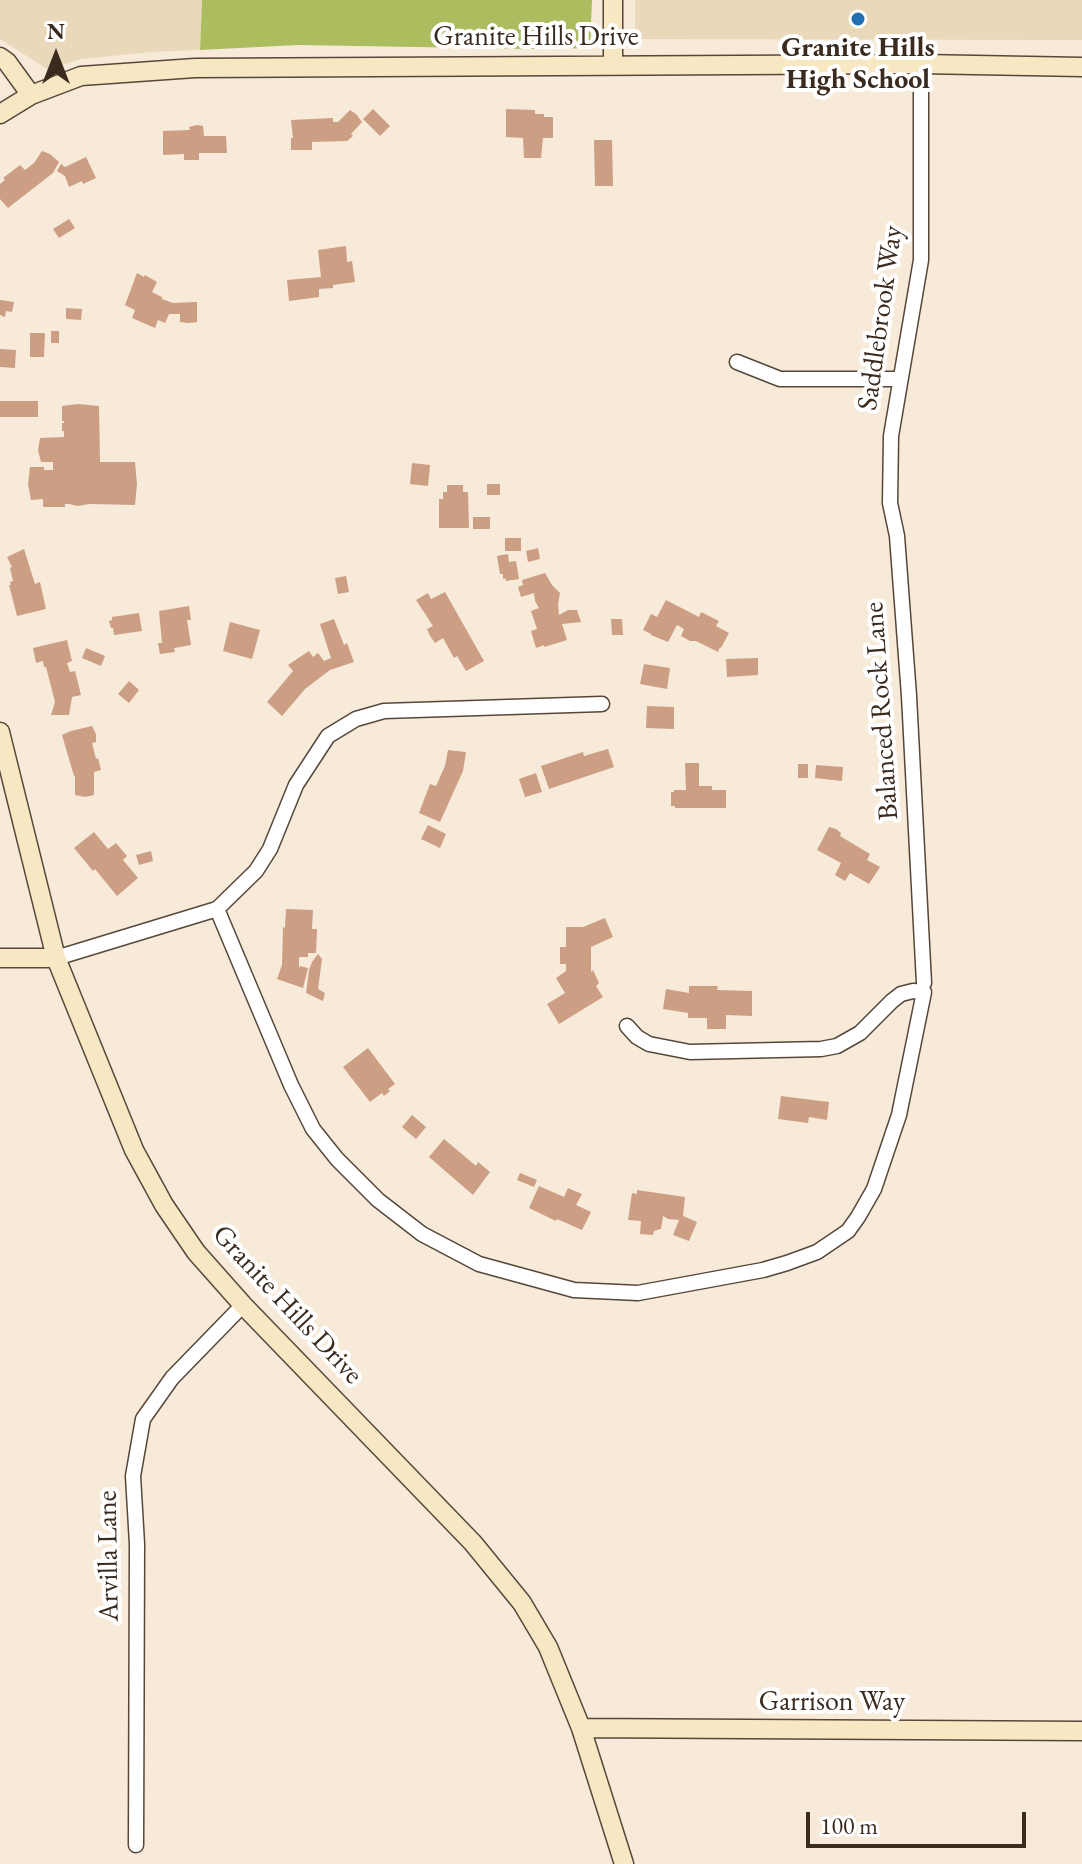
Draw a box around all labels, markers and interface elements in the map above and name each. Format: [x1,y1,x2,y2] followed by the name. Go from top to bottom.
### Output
[849,10,867,28] marker: Granite Hills High School
[16,16,96,96] north arrow
[47,17,65,46] text: N
[433,20,639,54] street label: Granite Hills Drive
[781,31,935,97] place label: Granite Hills High School
[851,224,911,412] street label: Saddlebrook Way
[858,601,906,821] street label: Balanced Rock Lane
[205,1218,369,1392] street label: Granite Hills Drive
[91,1490,127,1622] street label: Arvilla Lane
[759,1685,905,1719] street label: Garrison Way
[810,1796,1030,1846] scale bar
[820,1810,878,1841] text: 100 m

